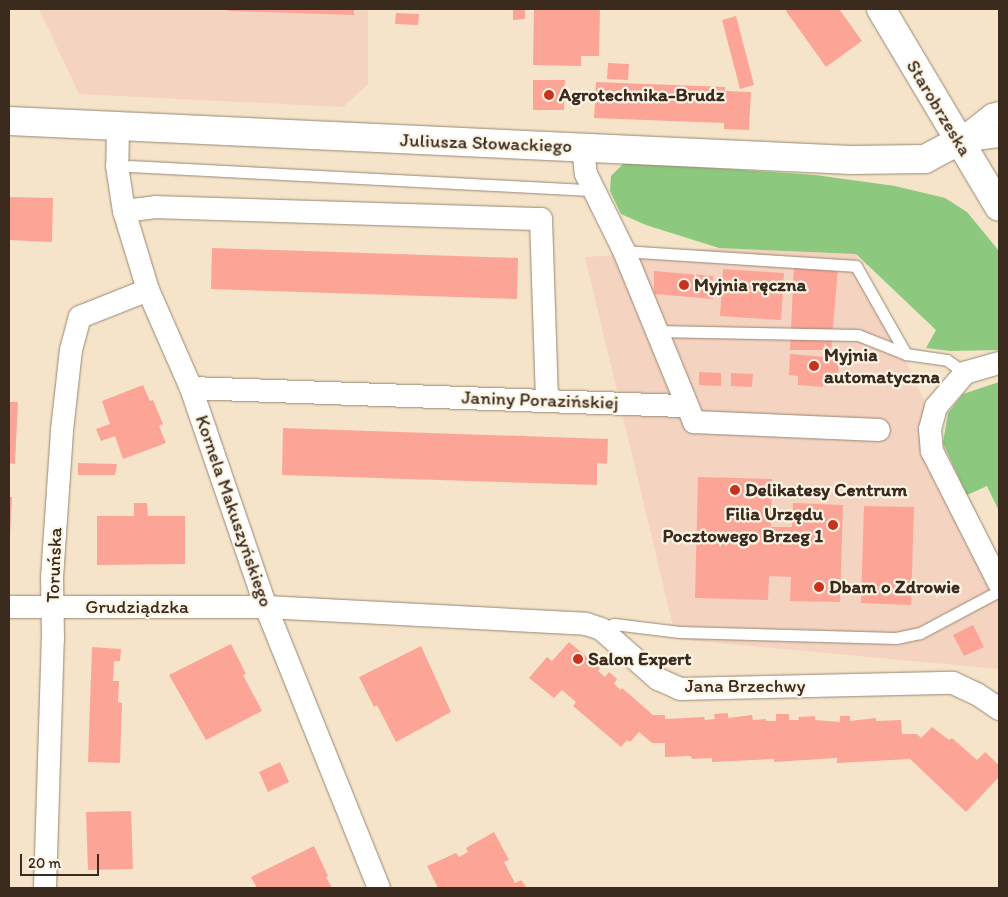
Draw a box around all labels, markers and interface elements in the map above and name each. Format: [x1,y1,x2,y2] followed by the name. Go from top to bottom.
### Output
[901,56,977,160] street label: Starobrzeska
[559,84,724,106] place label: Agrotechnika-Brudz
[543,89,555,101] marker: Agrotechnika-Brudz
[400,129,572,157] street label: Juliusza Słowackiego
[694,274,806,296] place label: Myjnia ręczna
[678,279,690,291] marker: Myjnia ręczna
[824,344,940,388] place label: Myjnia automatyczna
[808,360,820,372] marker: Myjnia automatyczna
[462,386,618,414] street label: Janiny Porazińskiej
[190,412,278,610] street label: Kornela Makuszyńskiego
[745,479,907,501] place label: Delikatesy Centrum
[729,484,741,496] marker: Delikatesy Centrum
[663,503,823,547] place label: Filia Urzędu Pocztowego Brzeg 1
[827,519,839,531] marker: Filia Urzędu Pocztowego Brzeg 1
[41,527,67,603] street label: Toruńska
[829,576,960,598] place label: Dbam o Zdrowie
[813,581,825,593] marker: Dbam o Zdrowie
[85,596,189,618] street label: Grudziądzka
[588,648,691,670] place label: Salon Expert
[572,653,584,665] marker: Salon Expert
[684,675,806,697] street label: Jana Brzechwy
[22,844,101,876] scale bar
[28,854,61,872] text: 20 m

